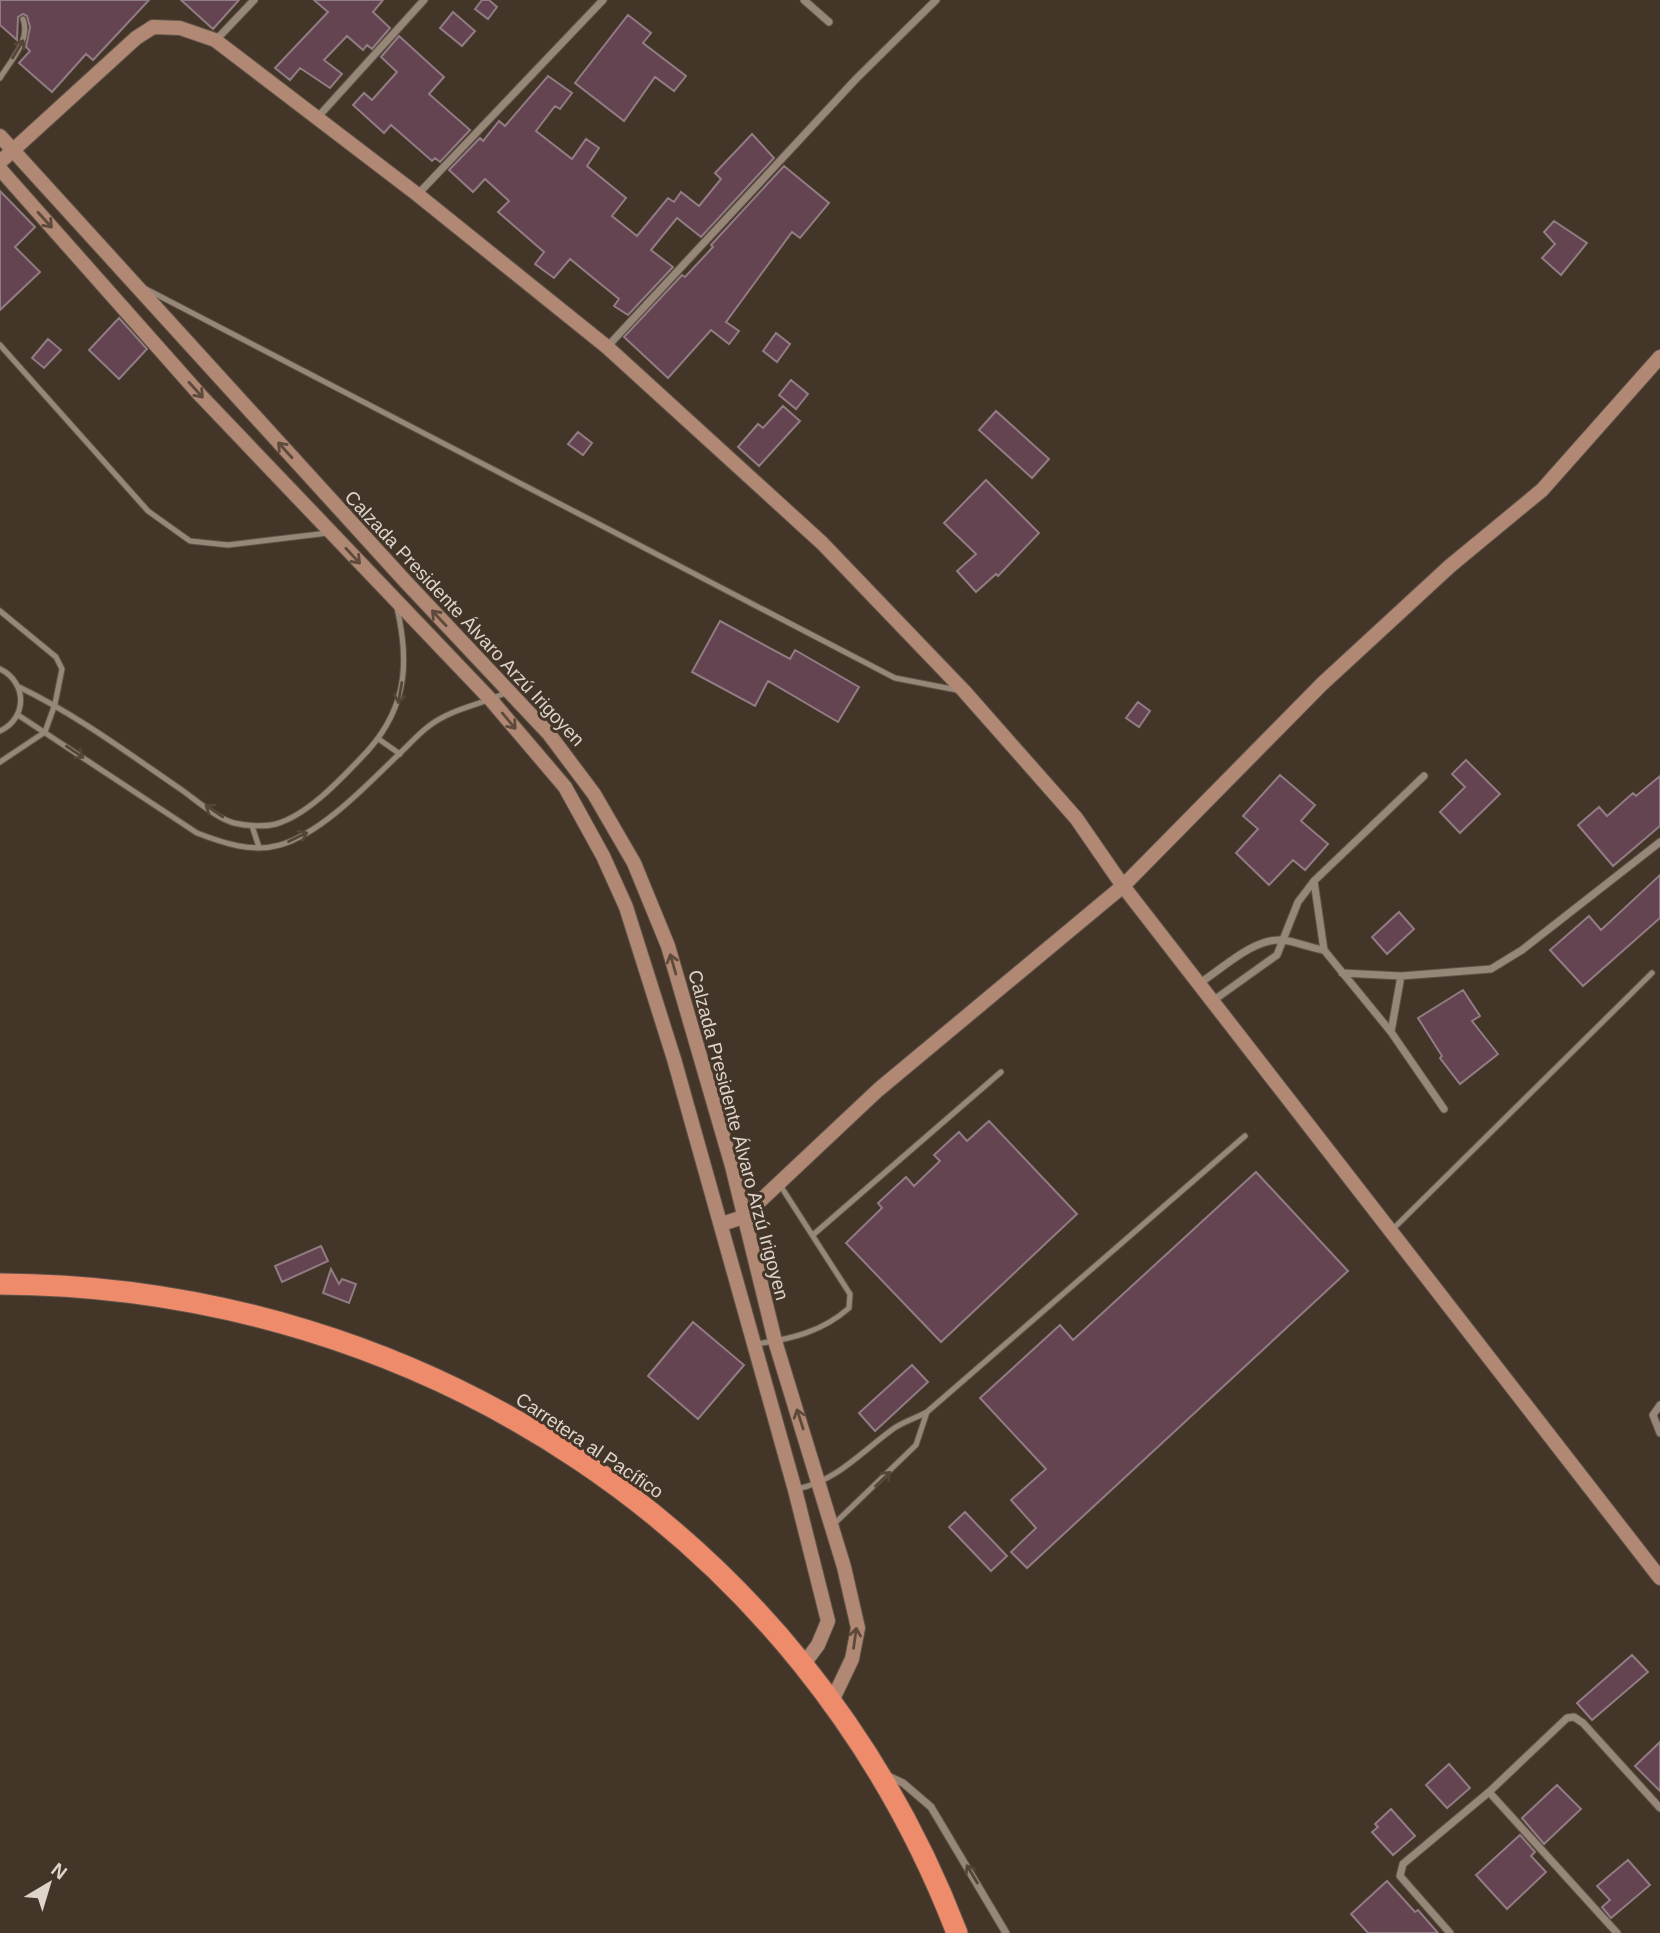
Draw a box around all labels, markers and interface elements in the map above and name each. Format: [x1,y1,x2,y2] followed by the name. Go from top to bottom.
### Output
[11,40,25,60] one-way arrow
[37,211,53,229] one-way arrow
[188,381,204,399] one-way arrow
[277,441,293,459] one-way arrow
[341,486,589,750] street label: Calzada Presidente Álvaro Arzú Irigoyen
[345,547,361,565] one-way arrow
[431,609,448,627] one-way arrow
[393,681,406,704] one-way arrow
[501,712,517,730] one-way arrow
[65,745,84,759] one-way arrow
[205,804,224,818] one-way arrow
[287,829,308,843] one-way arrow
[666,953,679,975] one-way arrow
[684,968,793,1303] street label: Calzada Presidente Álvaro Arzú Irigoyen
[512,1388,667,1503] street label: Carretera al Pacífico
[793,1408,806,1430] one-way arrow
[874,1471,891,1488] one-way arrow
[849,1627,862,1650] one-way arrow
[14,1849,84,1919] north arrow
[47,1858,71,1883] text: N
[964,1865,978,1885] one-way arrow

